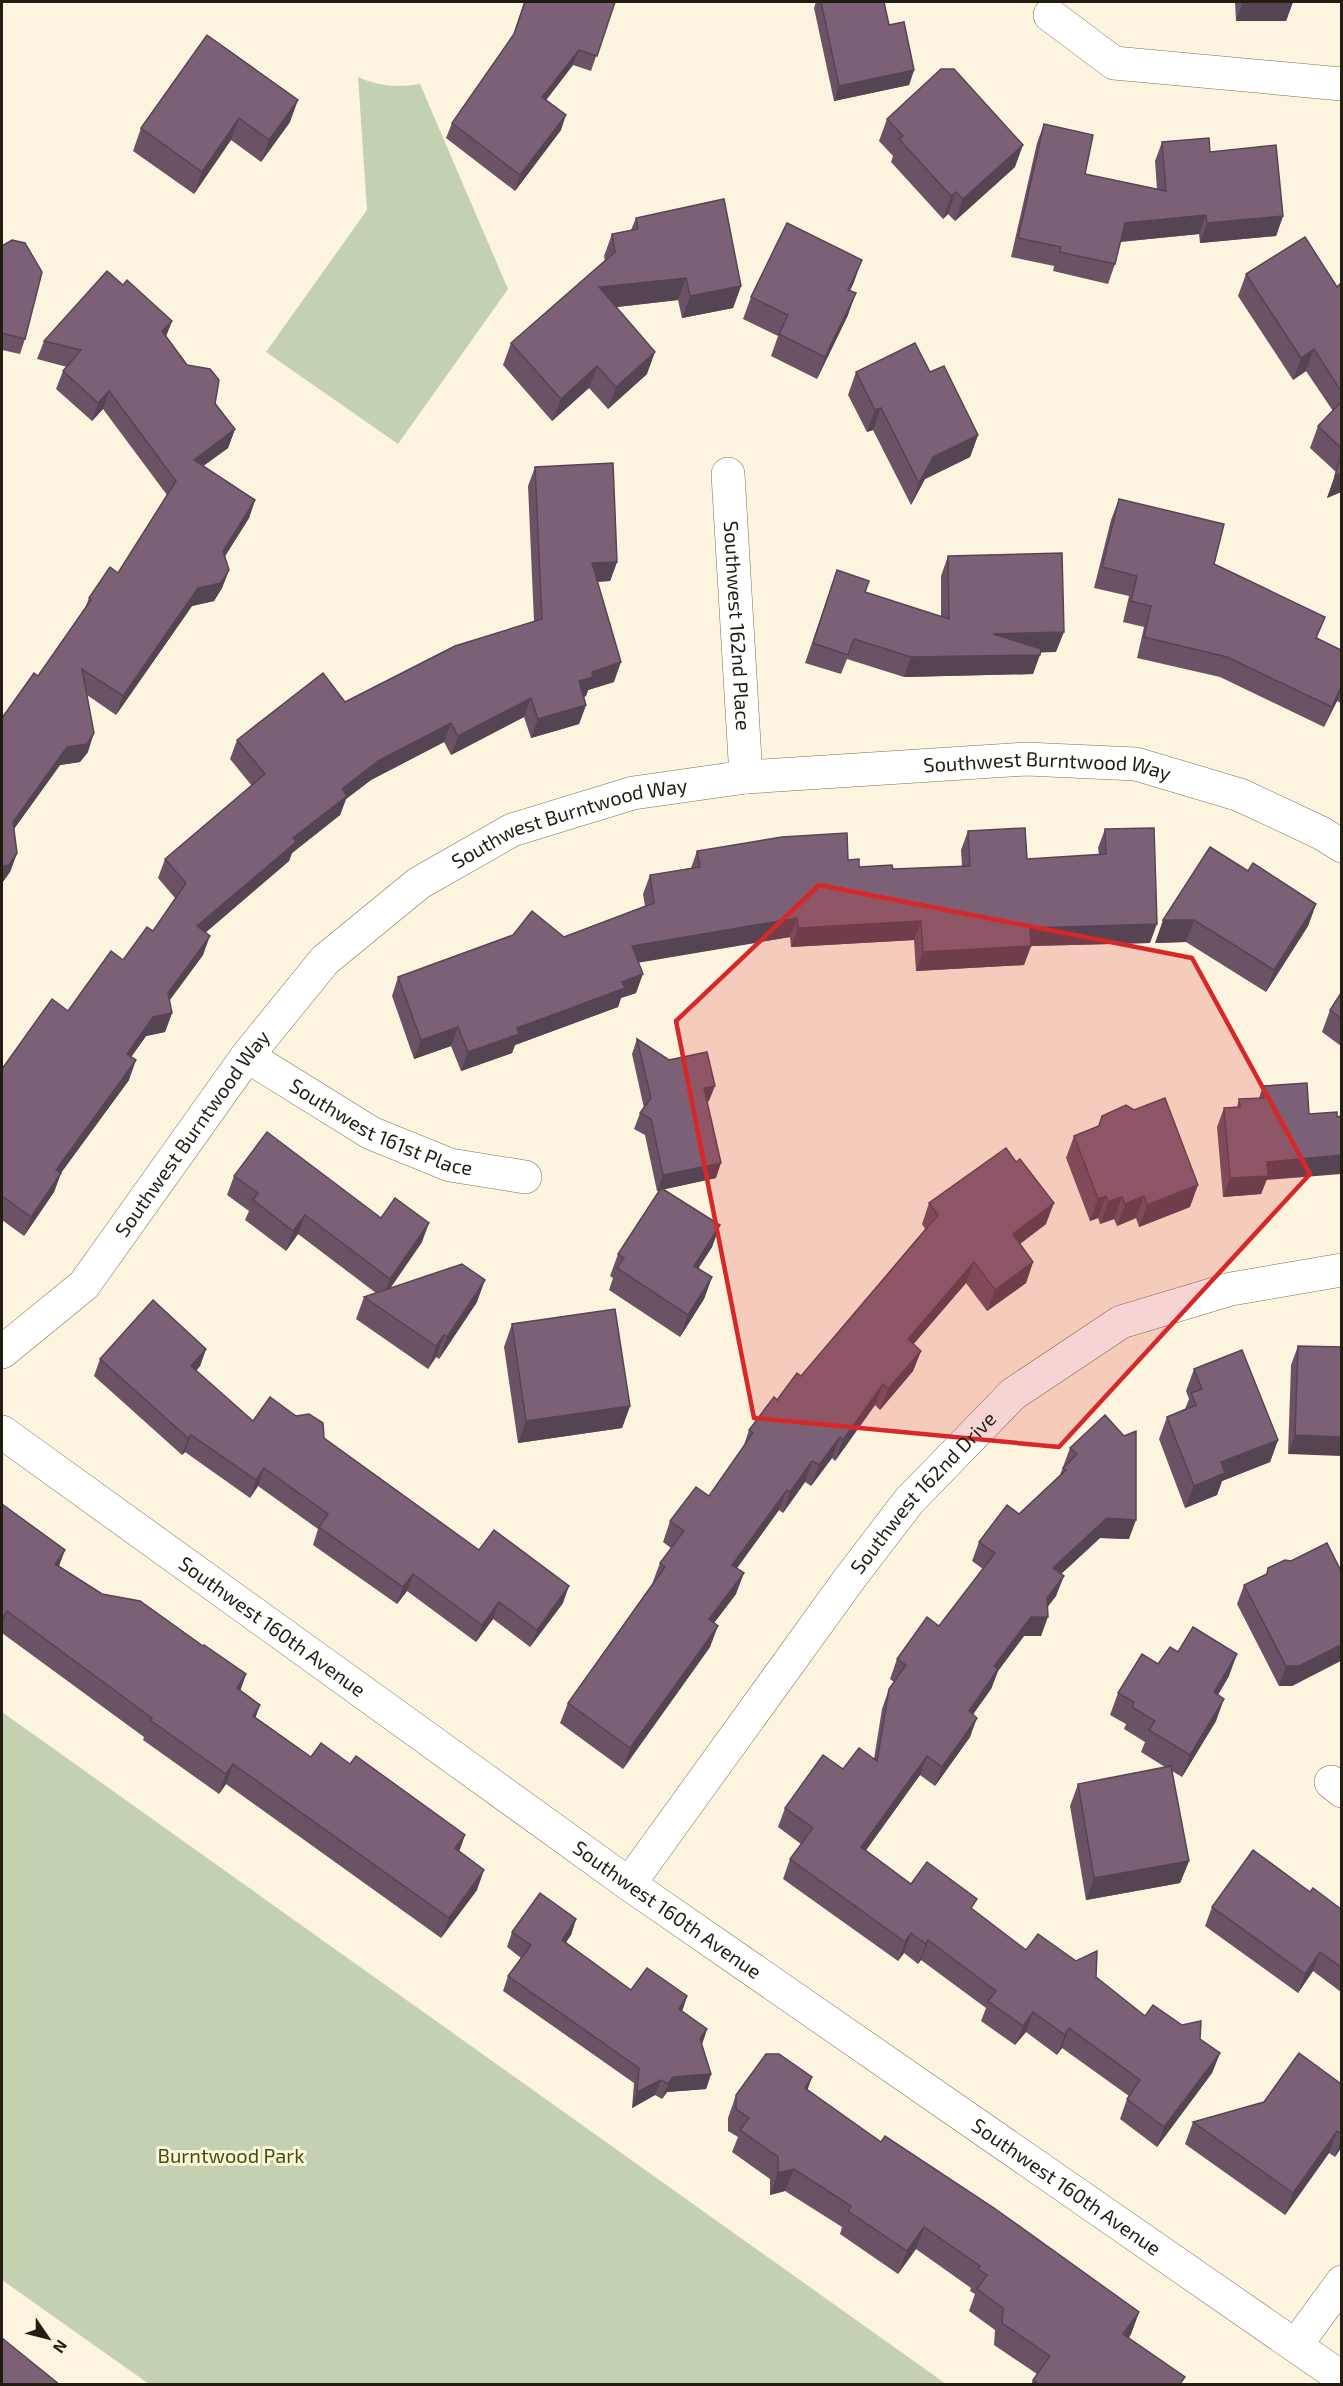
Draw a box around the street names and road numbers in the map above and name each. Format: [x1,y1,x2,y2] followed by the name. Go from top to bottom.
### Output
[720,520,756,731] street label: Southwest 162nd Place
[922,746,1175,785] street label: Southwest Burntwood Way
[447,772,689,873] street label: Southwest Burntwood Way
[109,1025,274,1241] street label: Southwest Burntwood Way
[286,1073,474,1179] street label: Southwest 161st Place
[845,1406,1000,1578] street label: Southwest 162nd Drive
[175,1551,371,1701] street label: Southwest 160th Avenue
[569,1835,767,1983] street label: Southwest 160th Avenue
[968,2112,1166,2260] street label: Southwest 160th Avenue

